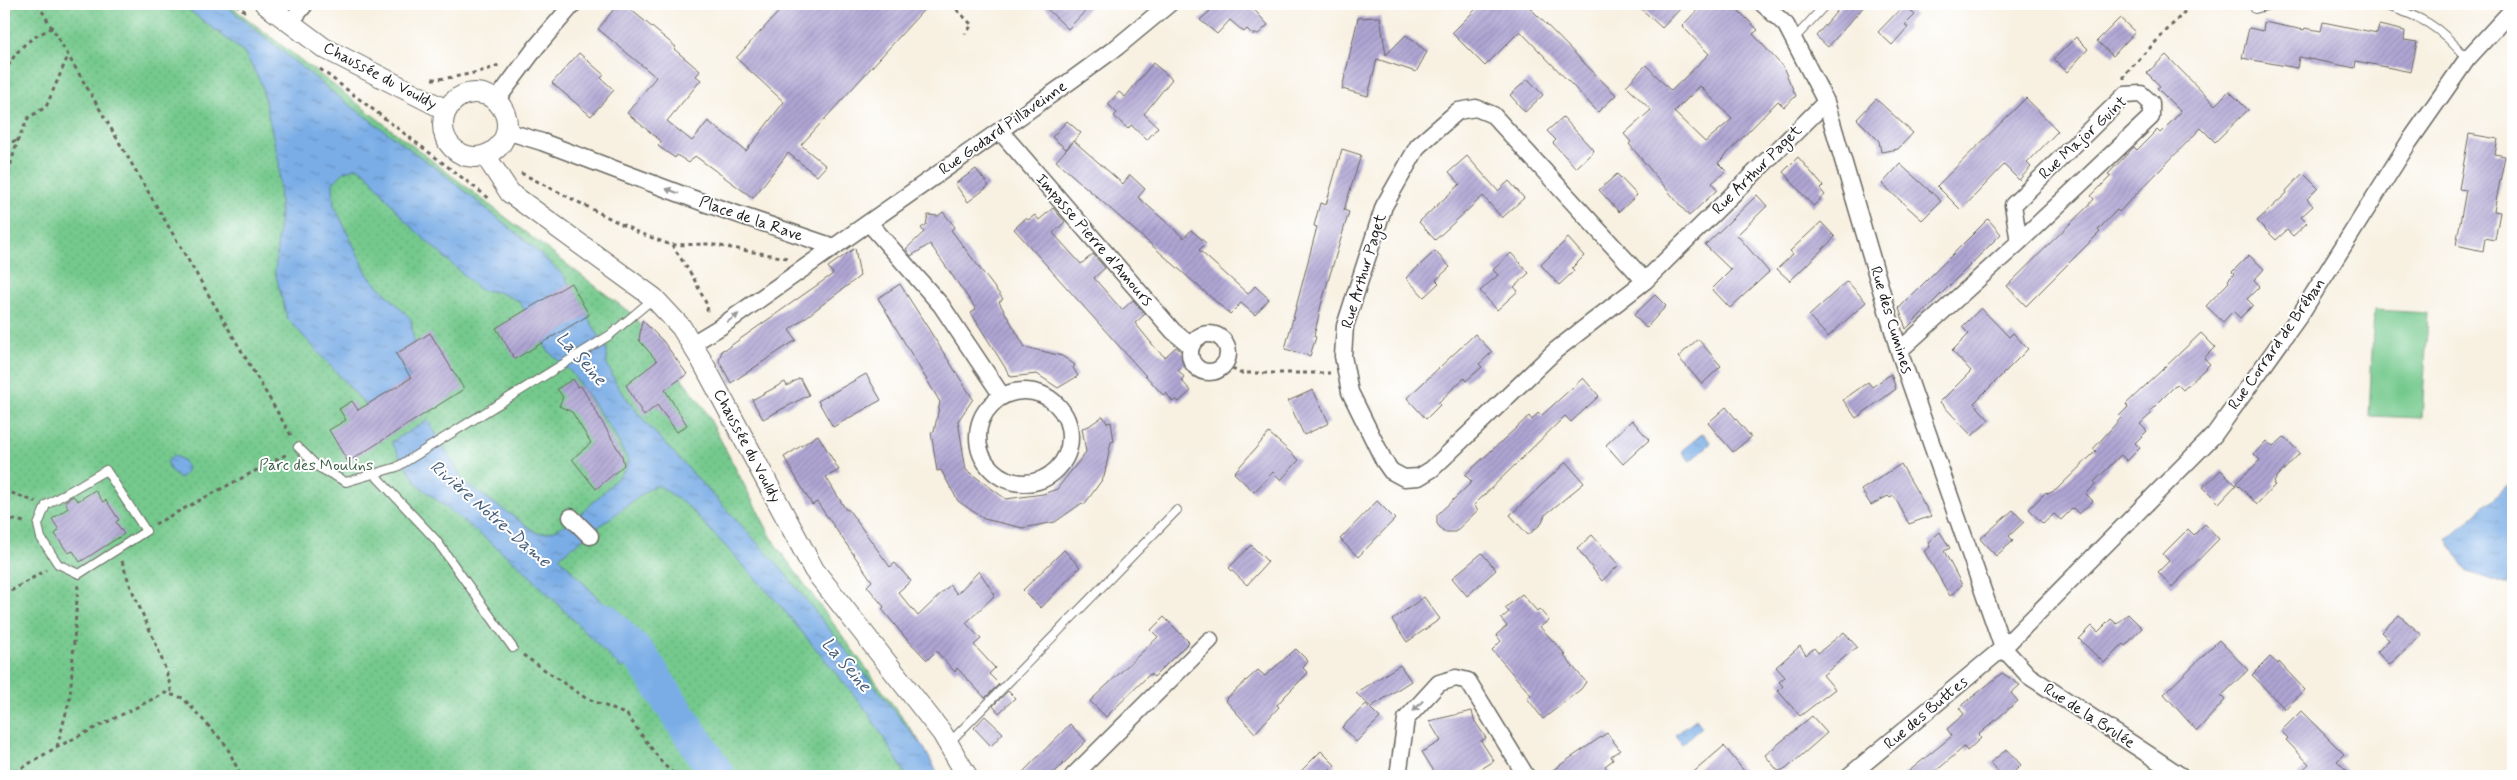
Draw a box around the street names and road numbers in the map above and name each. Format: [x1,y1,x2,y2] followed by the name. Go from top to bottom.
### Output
[319,37,441,115] street label: Chaussée du Vouldy
[935,76,1071,180] street label: Rue Godard Pillaveinne
[2034,91,2132,184] street label: Rue Major Guint
[1708,120,1808,220] street label: Rue Arthur Paget
[1031,169,1157,311] street label: Impasse Pierre d'Amours
[696,191,806,247] street label: Place de la Rave
[1337,211,1393,331] street label: Rue Arthur Paget
[1865,264,1917,376] street label: Rue des Cumines
[2224,274,2330,414] street label: Rue Corrard de Bréban
[708,385,786,507] street label: Chaussée du Vouldy
[1880,672,1972,754] street label: Rue des Buttes
[2039,679,2139,754] street label: Rue de la Brulée

